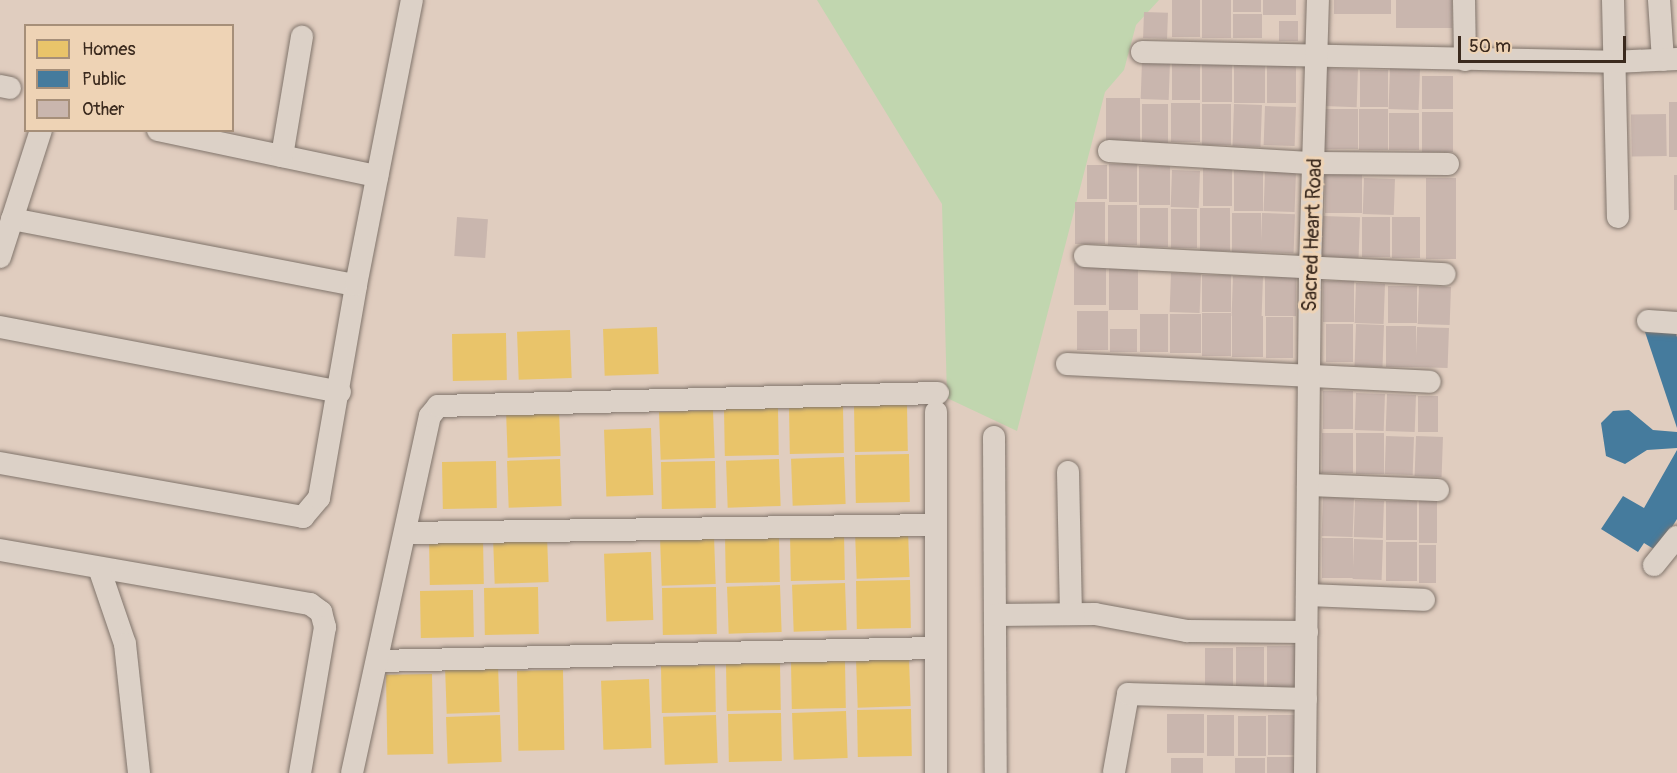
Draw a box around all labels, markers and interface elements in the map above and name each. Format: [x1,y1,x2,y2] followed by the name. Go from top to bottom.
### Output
[24,24,234,132] legend
[1461,24,1629,62] scale bar
[1469,35,1511,58] text: 50 m
[82,38,135,61] text: Homes
[82,68,126,91] text: Public
[82,98,124,121] text: Other
[1297,158,1327,312] street label: Sacred Heart Road

